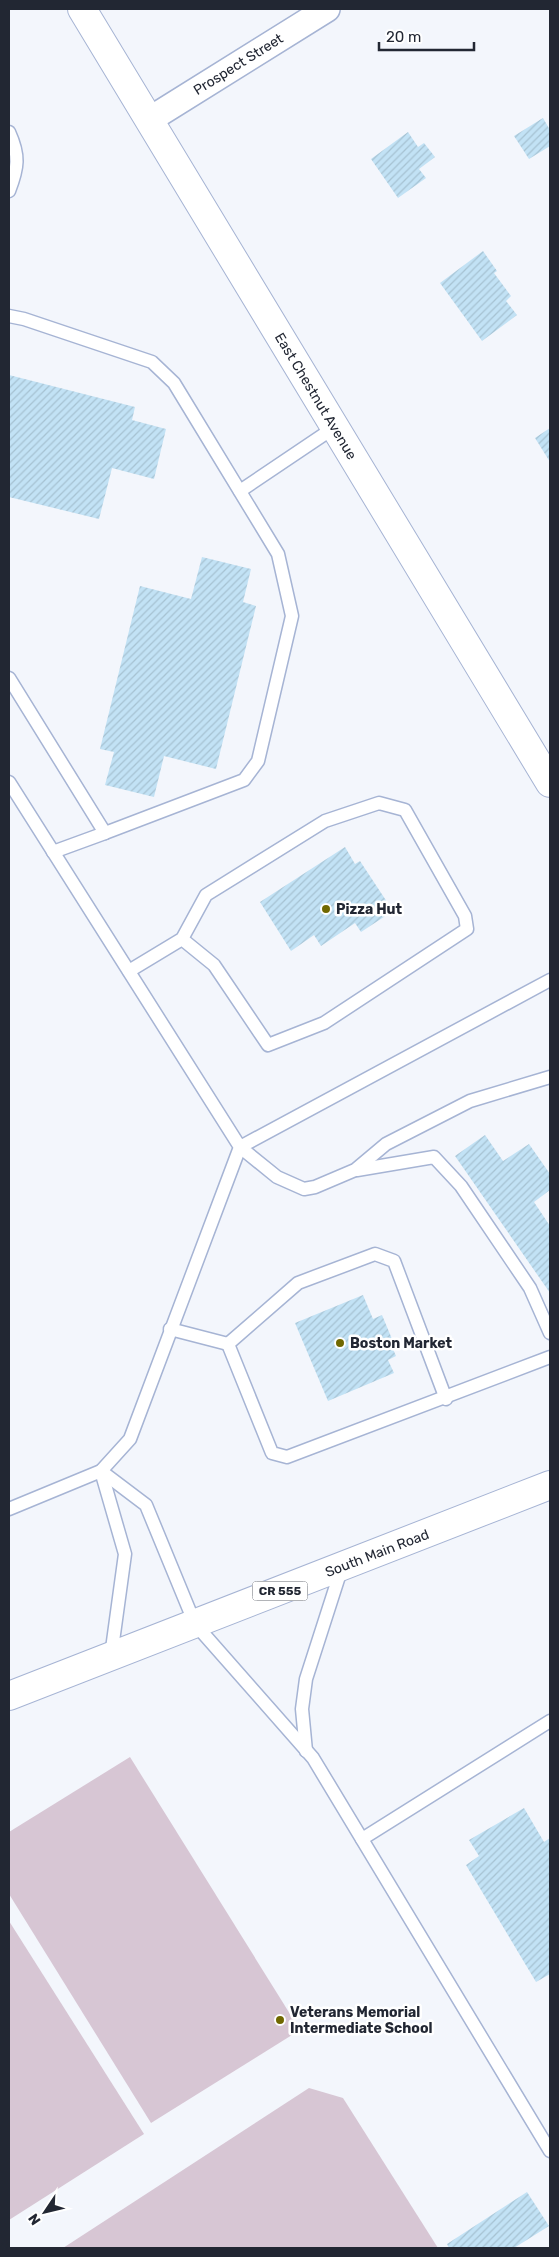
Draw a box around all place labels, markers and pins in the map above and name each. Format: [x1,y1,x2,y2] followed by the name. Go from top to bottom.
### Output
[336,901,403,918] place label: Pizza Hut
[320,903,332,915] marker: Pizza Hut
[350,1335,453,1352] place label: Boston Market
[334,1337,346,1349] marker: Boston Market
[290,2004,432,2037] place label: Veterans Memorial Intermediate School
[274,2014,286,2026] marker: Veterans Memorial Intermediate School

